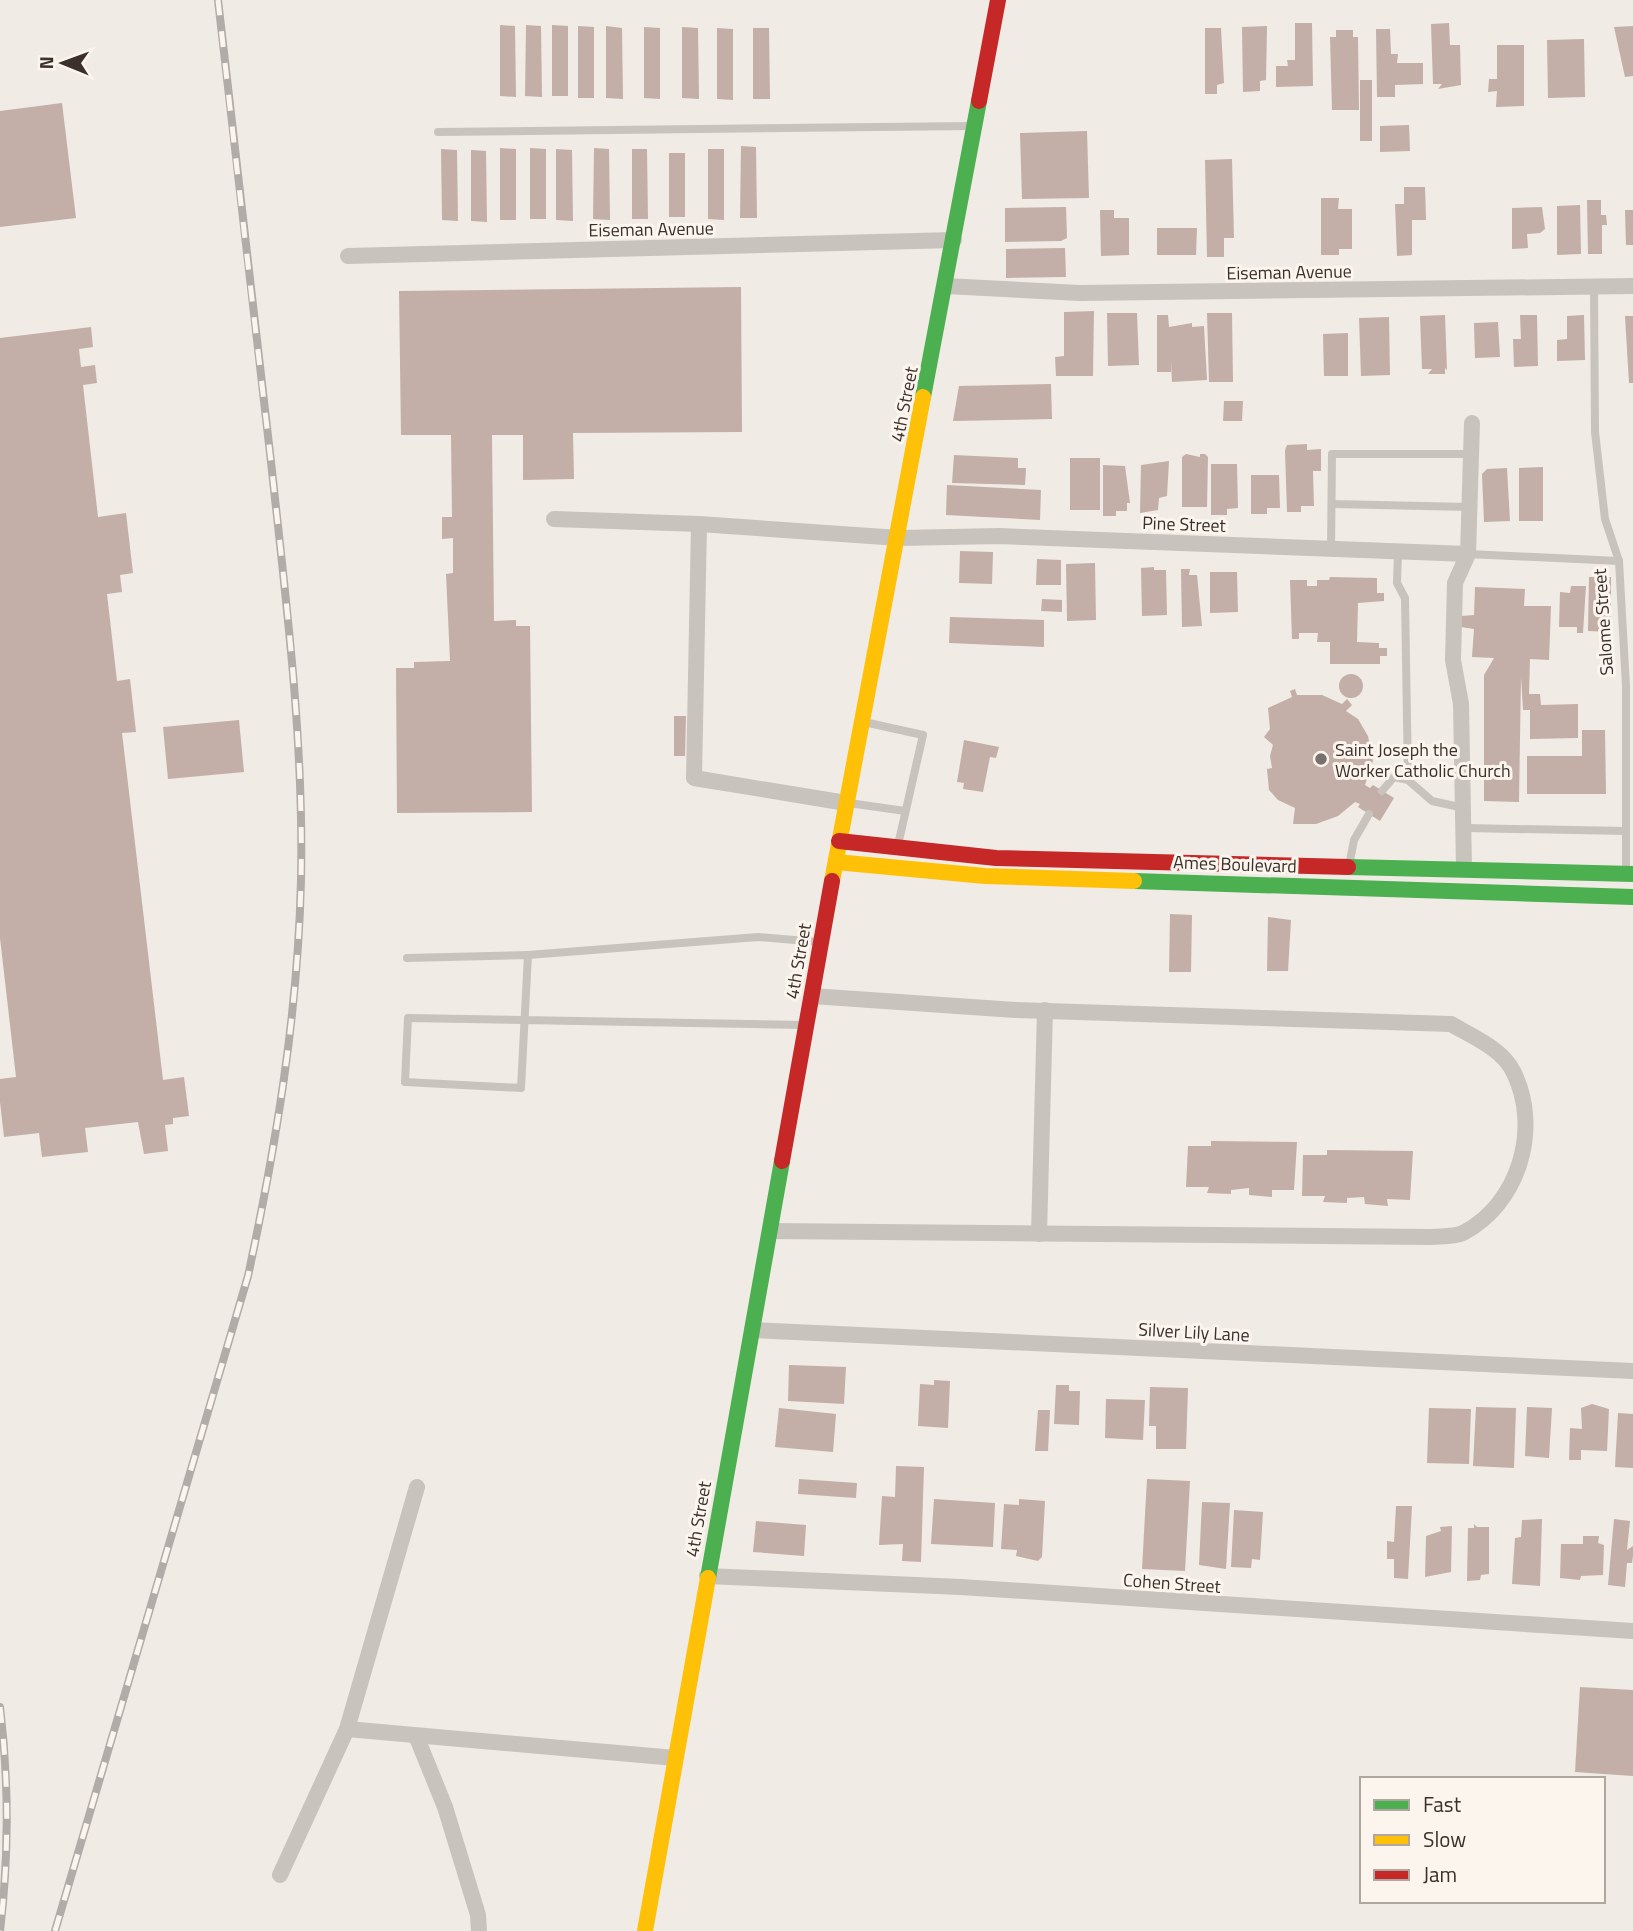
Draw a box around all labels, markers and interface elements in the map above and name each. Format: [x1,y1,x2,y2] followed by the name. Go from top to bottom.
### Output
[28,28,98,98] north arrow
[31,56,60,70] text: N
[588,214,714,244] street label: Eiseman Avenue
[1226,257,1352,287] street label: Eiseman Avenue
[883,363,925,444] street label: 4th Street
[1142,509,1227,539] street label: Pine Street
[1586,567,1620,676] street label: Salome Street
[1335,736,1511,784] place label: Saint Joseph the Worker Catholic Church
[1313,751,1329,767] marker: Saint Joseph the Worker Catholic Church
[1173,848,1297,880] street label: Ames Boulevard
[778,920,818,1001] street label: 4th Street
[1138,1316,1250,1348] street label: Silver Lily Lane
[678,1478,718,1559] street label: 4th Street
[1122,1566,1222,1600] street label: Cohen Street
[1360,1777,1605,1903] legend
[1423,1788,1462,1820] text: Fast
[1423,1823,1466,1855] text: Slow
[1423,1858,1457,1890] text: Jam

